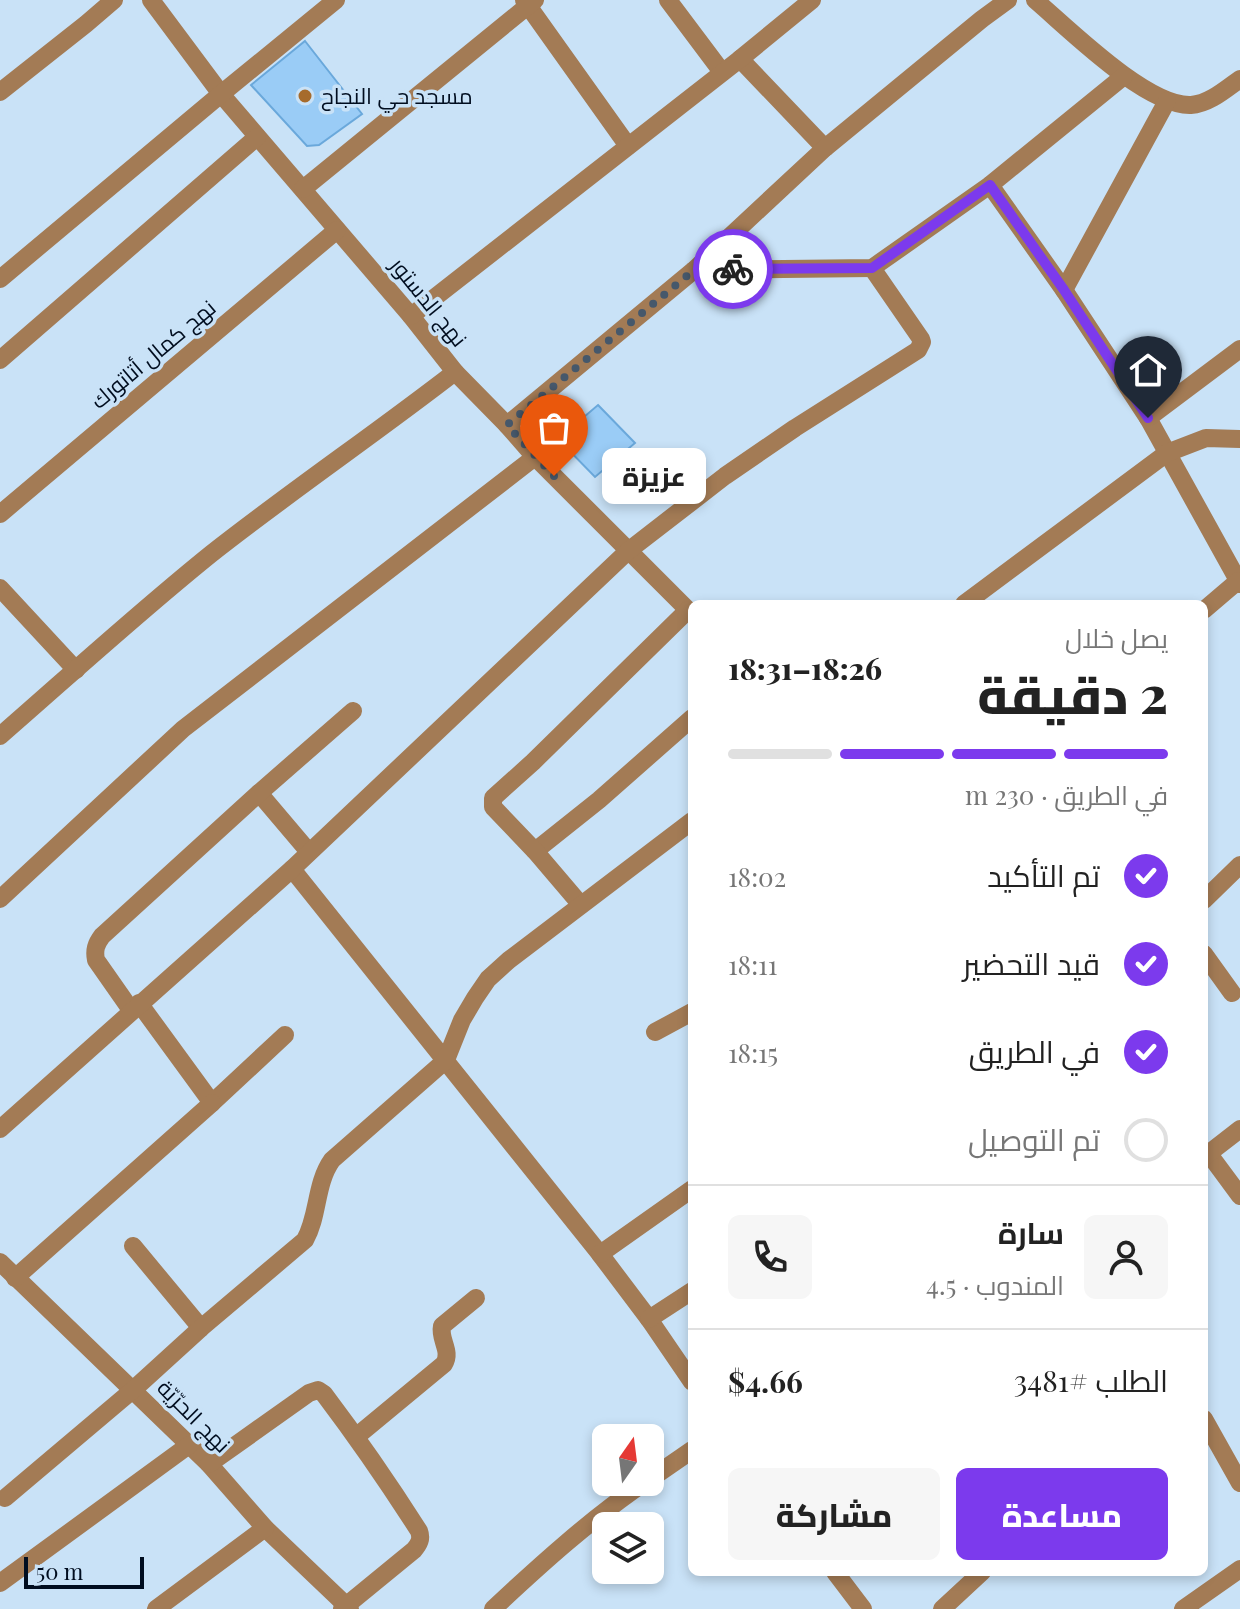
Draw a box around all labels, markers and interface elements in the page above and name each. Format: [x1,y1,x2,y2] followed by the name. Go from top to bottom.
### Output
[321,80,473,113] place label: مسجد حي النجاح
[296,87,314,105] marker: مسجد حي النجاح
[693,229,773,309] courier
[711,247,755,291] icon: bike
[383,249,475,353] street label: نهج الدستور
[83,292,222,415] street label: نهج كمال أتاتورك
[1114,336,1182,418] pin
[1126,348,1170,392] icon: home
[520,394,588,476] pin
[532,406,576,450] icon: bag
[602,448,706,504] callout: عزيزة
[622,458,686,493] text: عزيزة
[1065,620,1168,655] text: يصل خلال
[728,648,882,688] text: 18:26–18:31
[977,658,1168,727] text: 2 دقيقة
[965,777,1168,812] text: في الطريق · 230 m
[1124,854,1168,898] icon: check
[987,855,1100,895] text: تم التأكيد
[728,859,786,894] text: 18:02
[1124,942,1168,986] icon: check
[963,943,1100,983] text: قيد التحضير
[728,947,777,982] text: 18:11
[1124,1030,1168,1074] icon: check
[969,1031,1100,1071] text: في الطريق
[728,1035,778,1070] text: 18:15
[968,1119,1100,1159] text: تم التوصيل
[998,1212,1064,1252] text: سارة
[728,1215,812,1299] button: phone
[1084,1215,1168,1299] button: person
[926,1267,1064,1302] text: المندوب · 4.5
[1014,1360,1168,1400] text: الطلب #3481
[728,1361,803,1401] text: $4.66
[151,1372,238,1459] street label: نهج الحرّيّة
[592,1424,664,1496] north arrow
[592,1424,664,1584] map controls
[728,1468,940,1560] button: مشاركة
[956,1468,1168,1560] button: مساعدة
[592,1512,664,1584] button: layers
[24,1553,144,1589] scale bar
[36,1556,83,1586] text: 50 m

